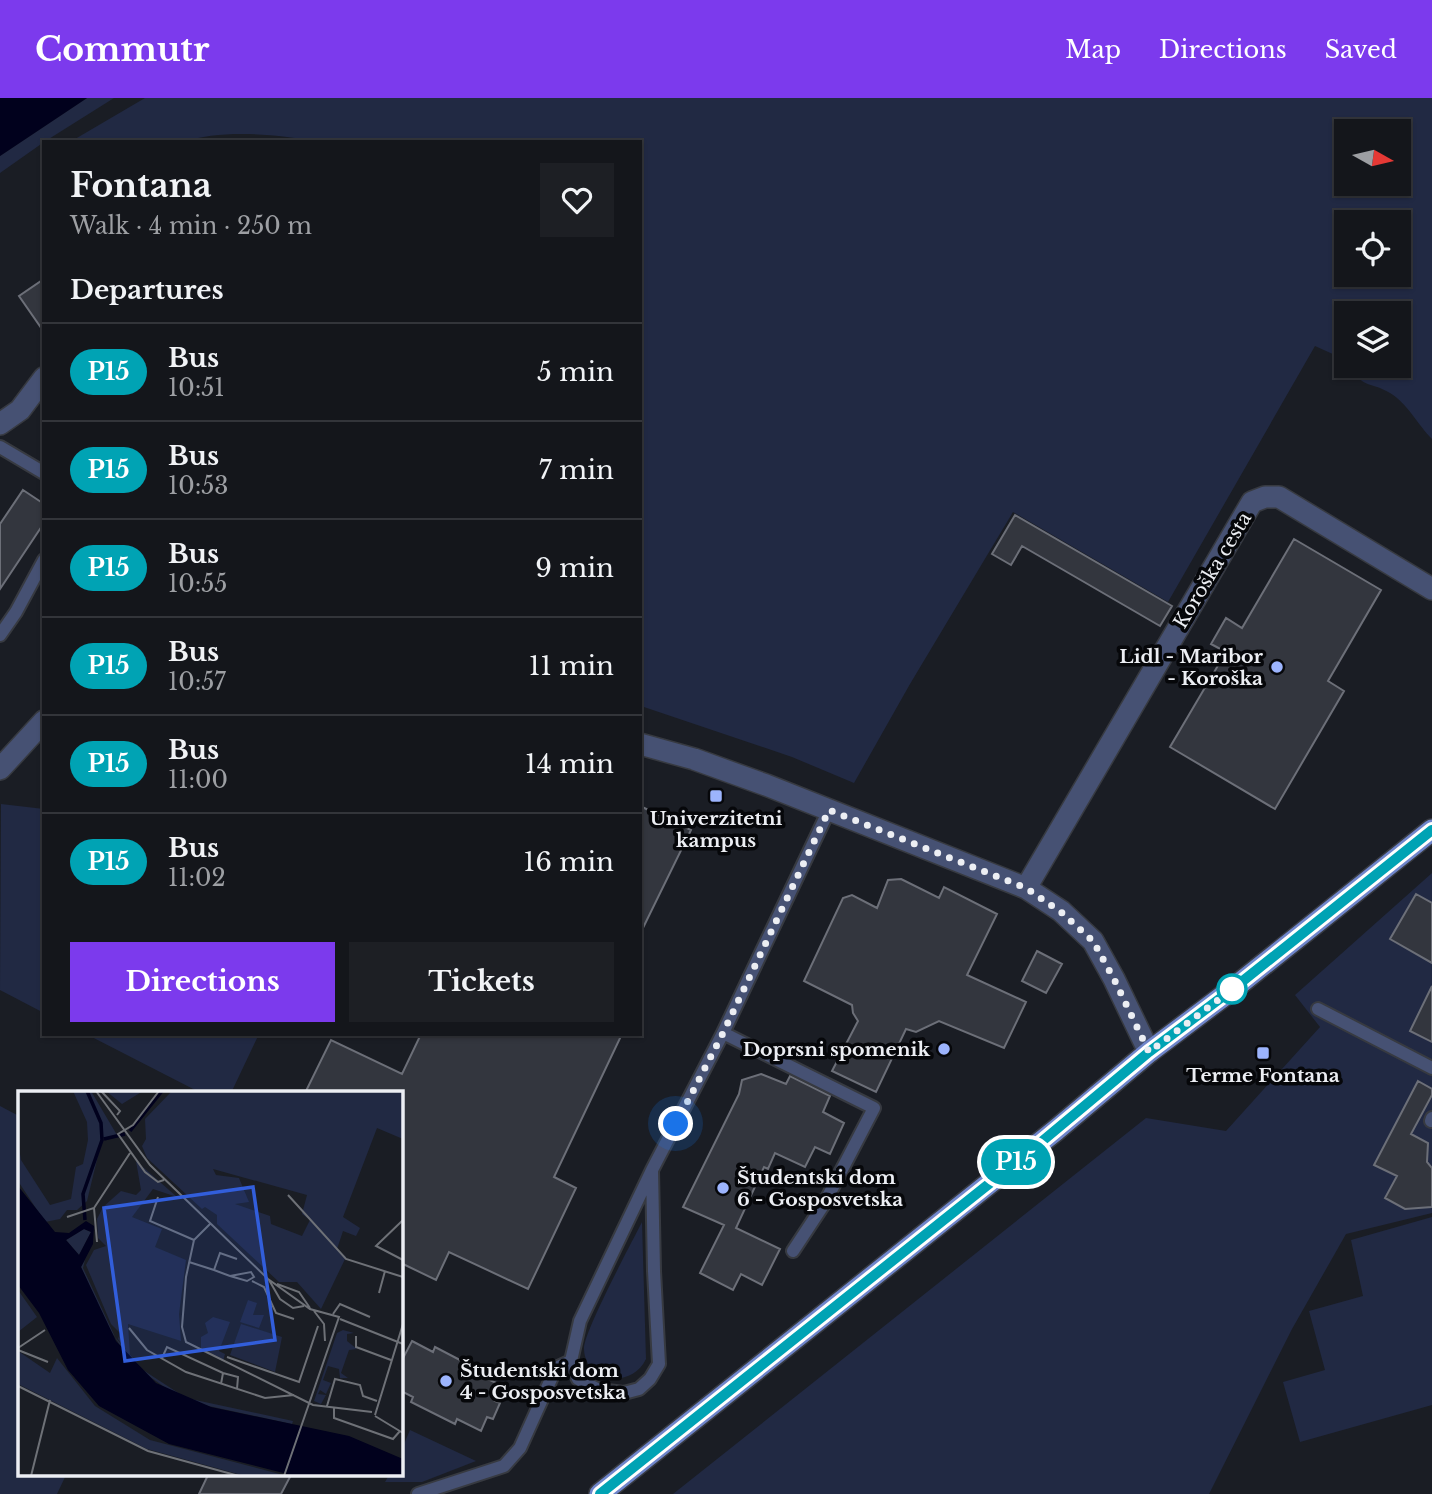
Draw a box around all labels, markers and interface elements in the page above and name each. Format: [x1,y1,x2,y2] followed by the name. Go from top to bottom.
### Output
[35,29,209,70] text: Commutr
[1065,35,1121,64] text: Map
[1159,35,1287,64] text: Directions
[1325,35,1397,64] text: Saved
[1334,119,1410,196] north arrow
[1334,119,1411,378] map controls
[540,163,614,237] button: heart
[70,165,212,206] text: Fontana
[1334,210,1411,287] button: locate
[70,212,312,240] text: Walk · 4 min · 250 m
[70,274,224,306] text: Departures
[1334,301,1411,378] button: layers
[168,342,219,374] text: Bus
[537,356,614,388] text: 5 min
[88,357,129,386] text: P15
[168,374,225,402] text: 10:51
[168,440,219,472] text: Bus
[539,454,614,486] text: 7 min
[88,455,129,484] text: P15
[168,472,228,500] text: 10:53
[1169,508,1256,633] street label: Koroška cesta
[168,538,219,570] text: Bus
[535,552,614,584] text: 9 min
[88,553,129,582] text: P15
[168,570,227,598] text: 10:55
[168,636,219,668] text: Bus
[1119,645,1264,690] place label: Lidl - Maribor - Koroška
[529,650,614,682] text: 11 min
[88,651,129,680] text: P15
[1269,659,1285,675] marker: Lidl - Maribor - Koroška
[168,668,226,696] text: 10:57
[168,734,219,766] text: Bus
[525,748,614,780] text: 14 min
[88,749,129,778] text: P15
[168,766,228,794] text: 11:00
[708,788,724,804] marker: Univerzitetni kampus
[650,807,782,852] place label: Univerzitetni kampus
[168,832,219,864] text: Bus
[524,846,614,878] text: 16 min
[88,847,129,876] text: P15
[168,864,226,892] text: 11:02
[70,942,335,1022] button: Directions
[349,942,614,1022] button: Tickets
[1217,974,1247,1004] unlabelled marker
[743,1038,930,1061] place label: Doprsni spomenik
[936,1041,952,1057] marker: Doprsni spomenik
[1255,1045,1271,1061] marker: Terme Fontana
[1186,1064,1340,1087] place label: Terme Fontana
[18,1091,402,1476] inset map
[658,1106,693,1141] your location
[976,1139,1056,1185] line badge: P15
[995,1147,1037,1176] text: P15
[737,1166,903,1211] place label: Študentski dom 6 - Gosposvetska
[715,1180,731,1196] marker: Študentski dom 6 - Gosposvetska
[460,1359,626,1404] place label: Študentski dom 4 - Gosposvetska
[438,1373,454,1389] marker: Študentski dom 4 - Gosposvetska

